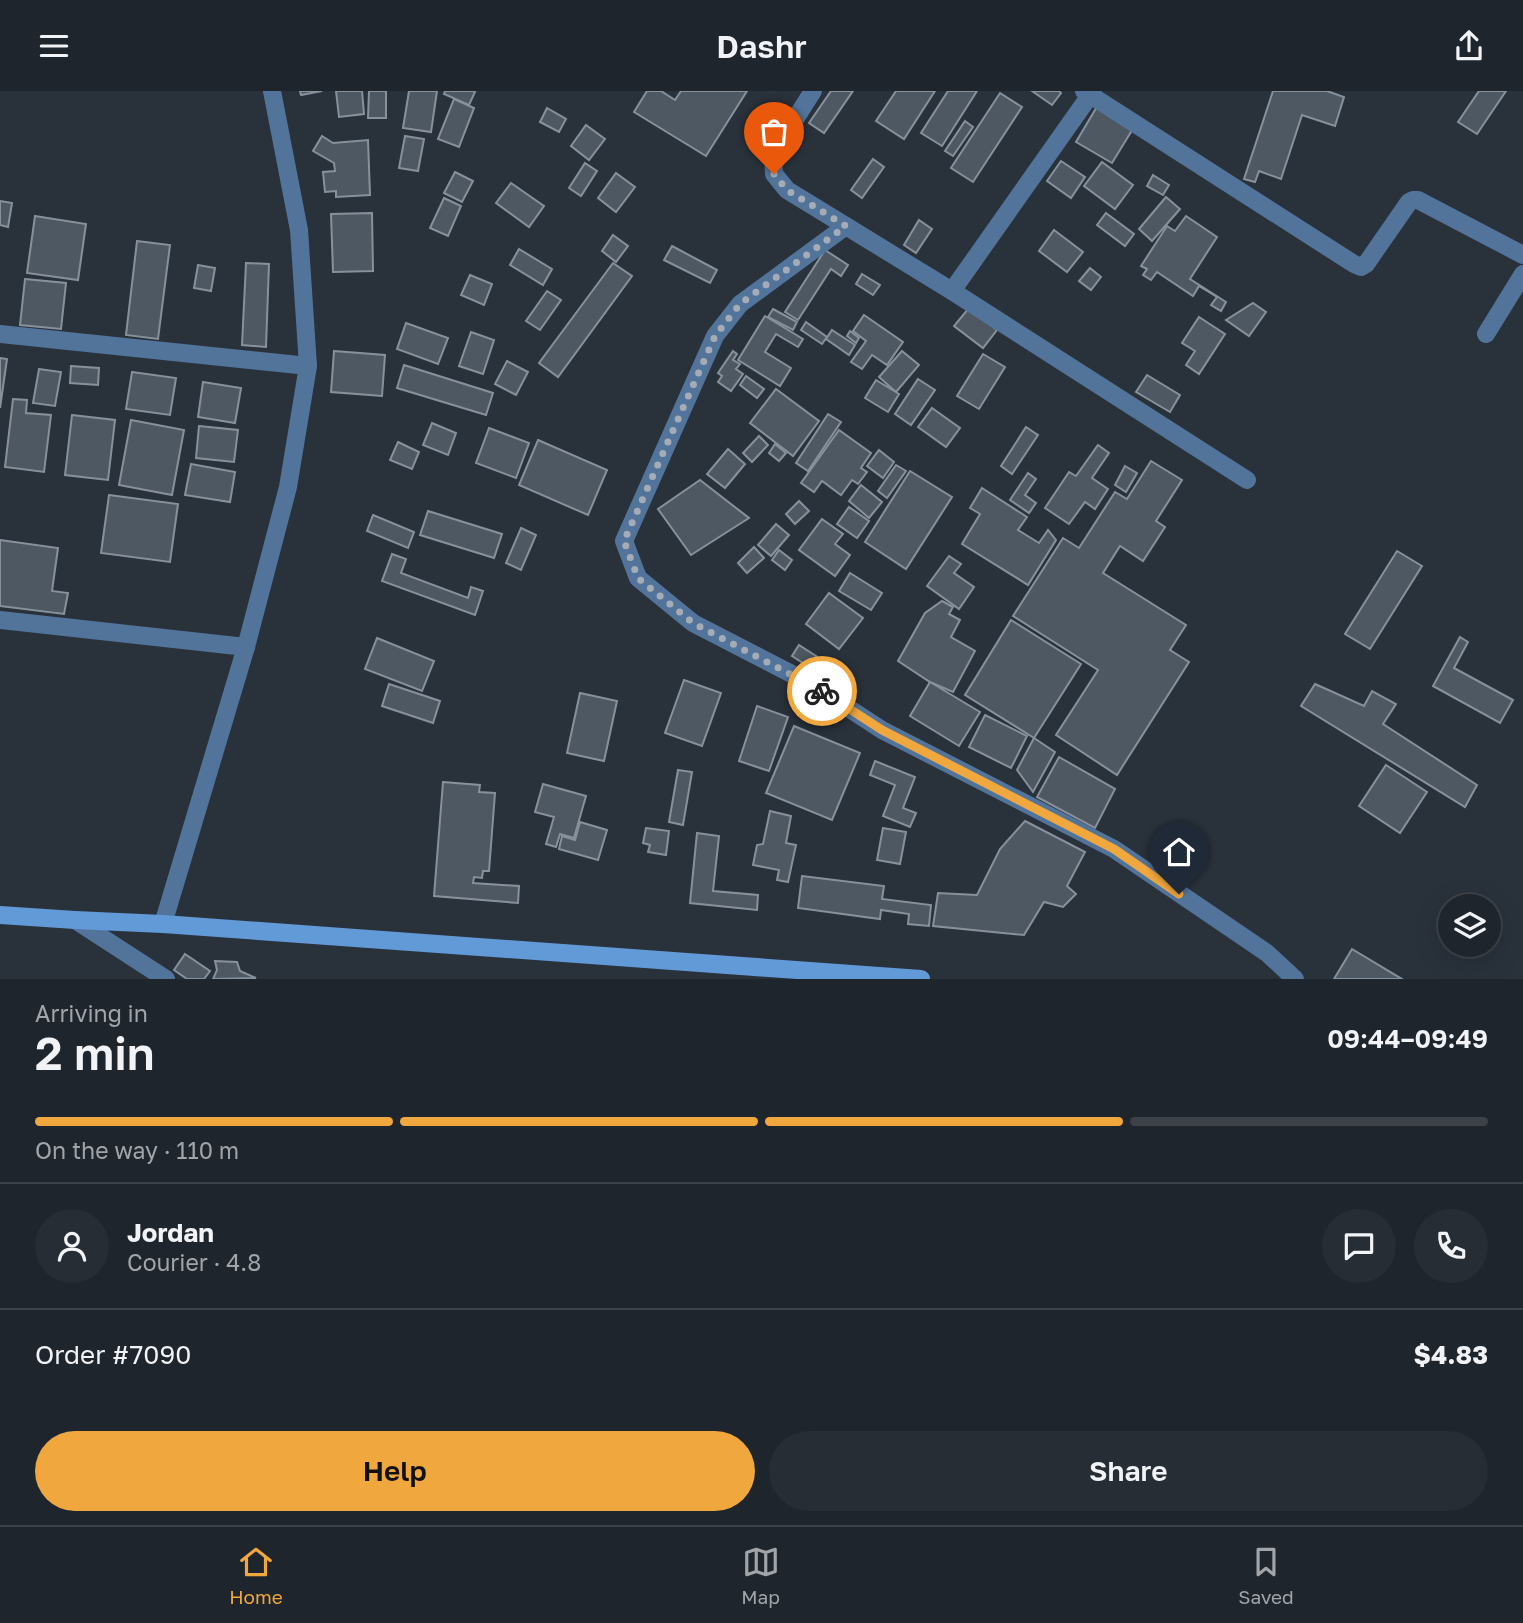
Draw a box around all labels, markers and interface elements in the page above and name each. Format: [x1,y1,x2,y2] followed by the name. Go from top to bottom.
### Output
[35,27,73,65] icon: menu
[716,27,807,65] text: Dashr
[1450,27,1488,65] icon: share
[744,102,804,174] pin
[755,113,793,151] icon: bag
[787,656,857,726] courier
[803,672,841,710] icon: bike
[1149,822,1209,894] pin
[1160,833,1198,871] icon: home
[1438,894,1501,957] map controls
[1438,894,1501,957] button: layers
[35,999,148,1027] text: Arriving in
[1327,1023,1488,1054] text: 09:44–09:49
[35,1025,155,1080] text: 2 min
[35,1136,239,1164] text: On the way · 110 m
[35,1209,109,1283] button: person
[1322,1209,1396,1283] button: chat
[1414,1209,1488,1283] button: phone
[127,1217,214,1248] text: Jordan
[127,1248,261,1276] text: Courier · 4.8
[35,1339,191,1370] text: Order #7090
[1414,1339,1488,1370] text: $4.83
[35,1431,755,1511] button: Help
[769,1431,1488,1511] button: Share
[229,1543,283,1608] tab: Home
[741,1543,780,1608] tab: Map
[1238,1543,1294,1608] tab: Saved

